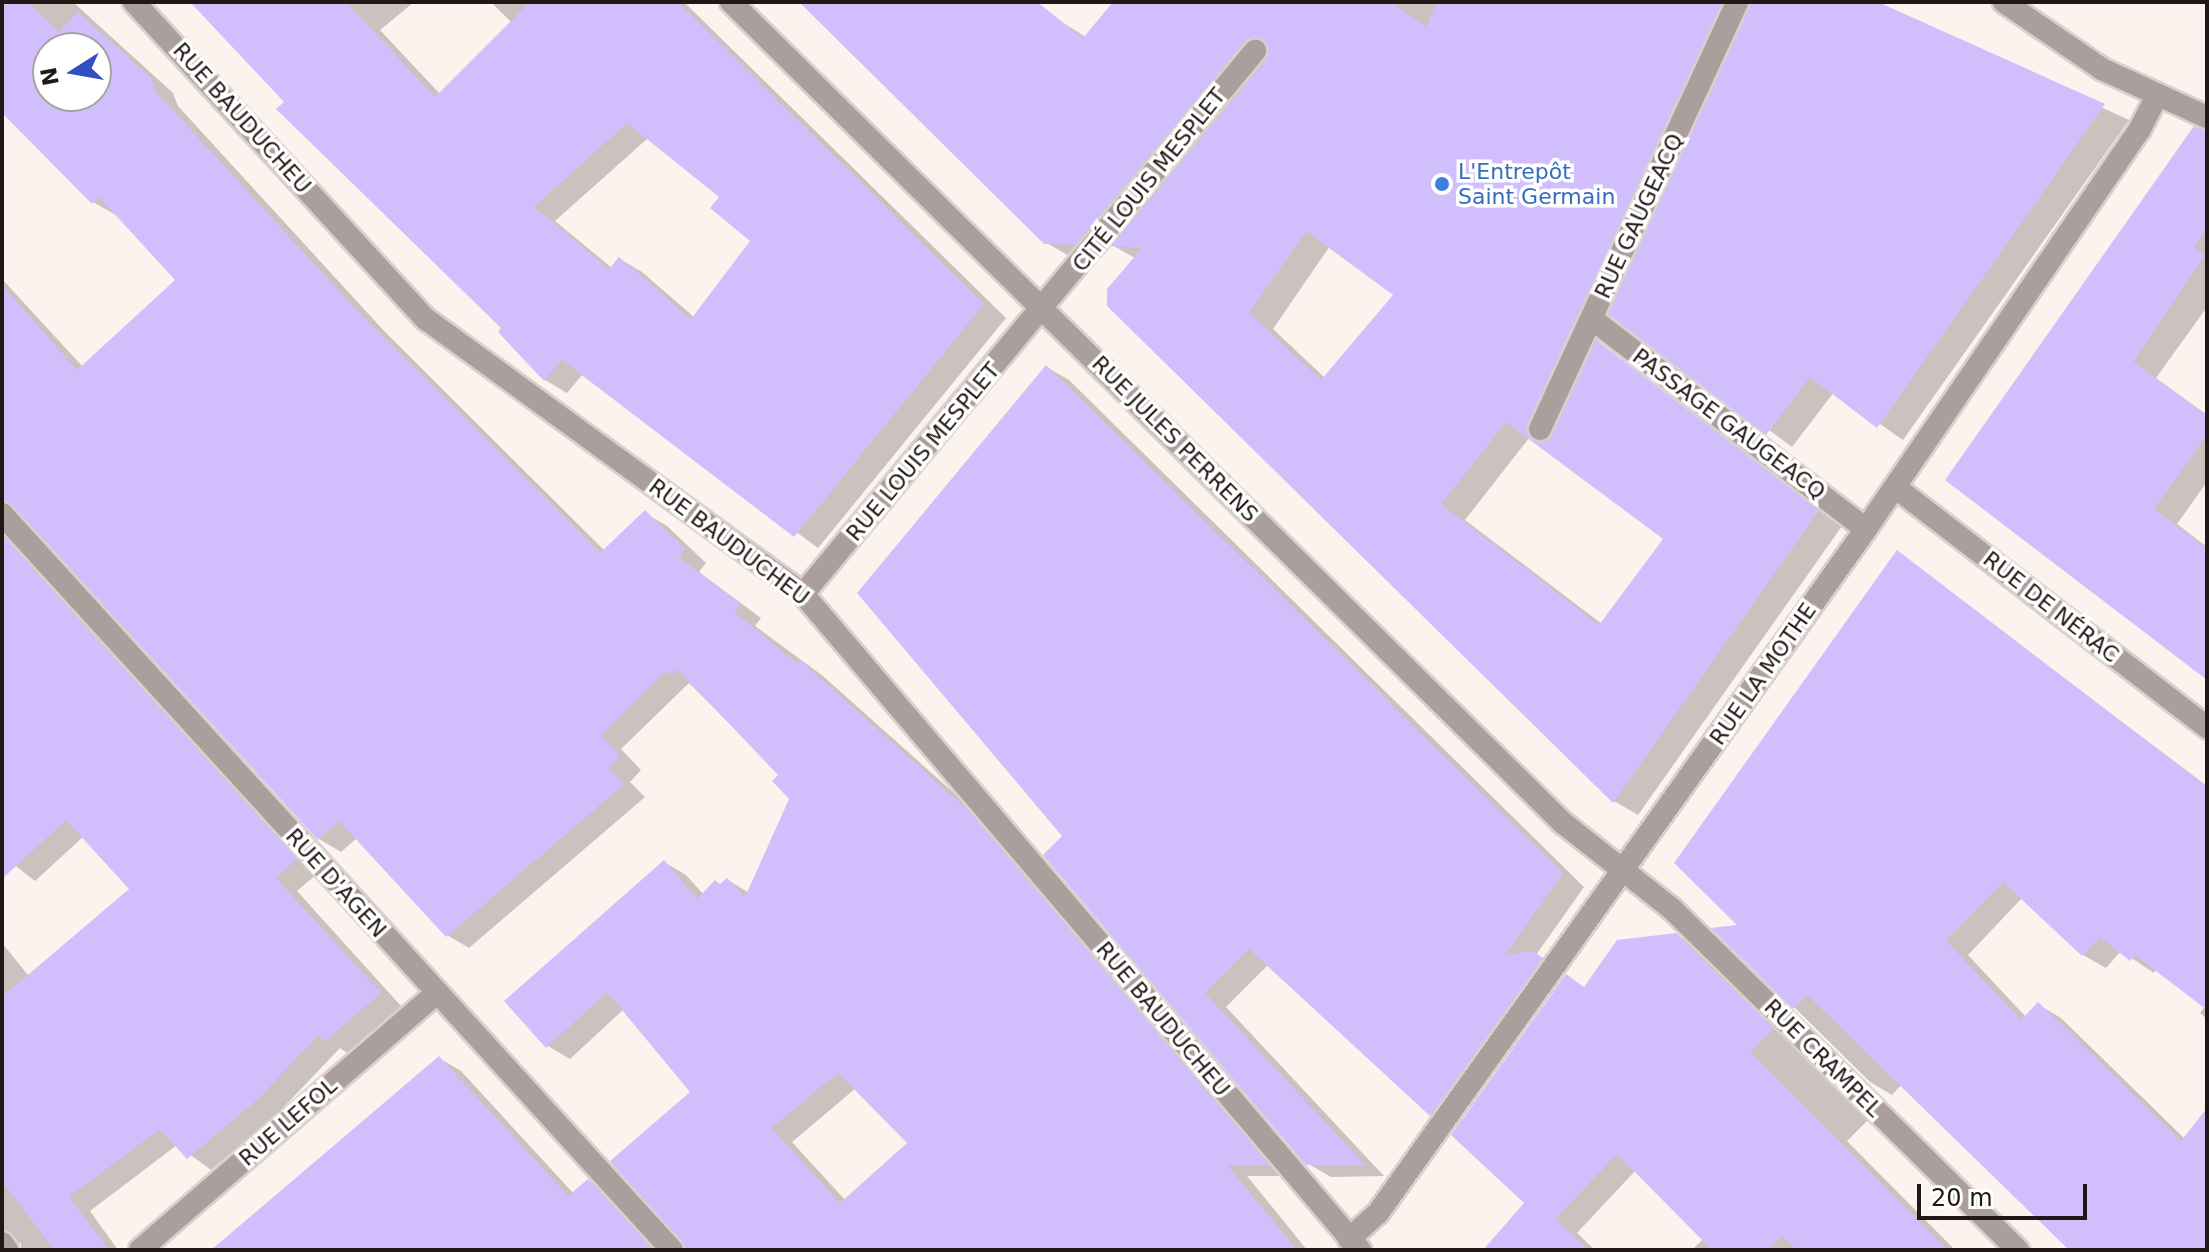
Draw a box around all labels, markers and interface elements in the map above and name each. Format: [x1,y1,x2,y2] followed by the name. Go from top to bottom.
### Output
[32,32,112,112] north arrow
[167,37,317,199] street label: RUE BAUDUCHEU
[36,65,64,88] text: N
[1067,83,1231,277] street label: CITÉ LOUIS MESPLET
[1589,129,1689,303] street label: RUE GAUGEACQ
[1458,158,1615,210] place label: L'Entrepôt Saint Germain
[1433,175,1451,193] marker: L'Entrepôt Saint Germain
[1627,343,1831,505] street label: PASSAGE GAUGEACQ
[1086,350,1264,528] street label: RUE JULES PERRENS
[841,358,1005,546] street label: RUE LOUIS MESPLET
[644,473,814,611] street label: RUE BAUDUCHEU
[1978,546,2124,668] street label: RUE DE NÉRAC
[1704,598,1822,750] street label: RUE LA MOTHE
[280,823,392,943] street label: RUE D'AGEN
[1091,936,1235,1102] street label: RUE BAUDUCHEU
[1759,994,1887,1122] street label: RUE CRAMPEL
[234,1072,342,1172] street label: RUE LEFOL
[1921,1168,2091,1218] scale bar
[1931,1184,1993,1212] text: 20 m

